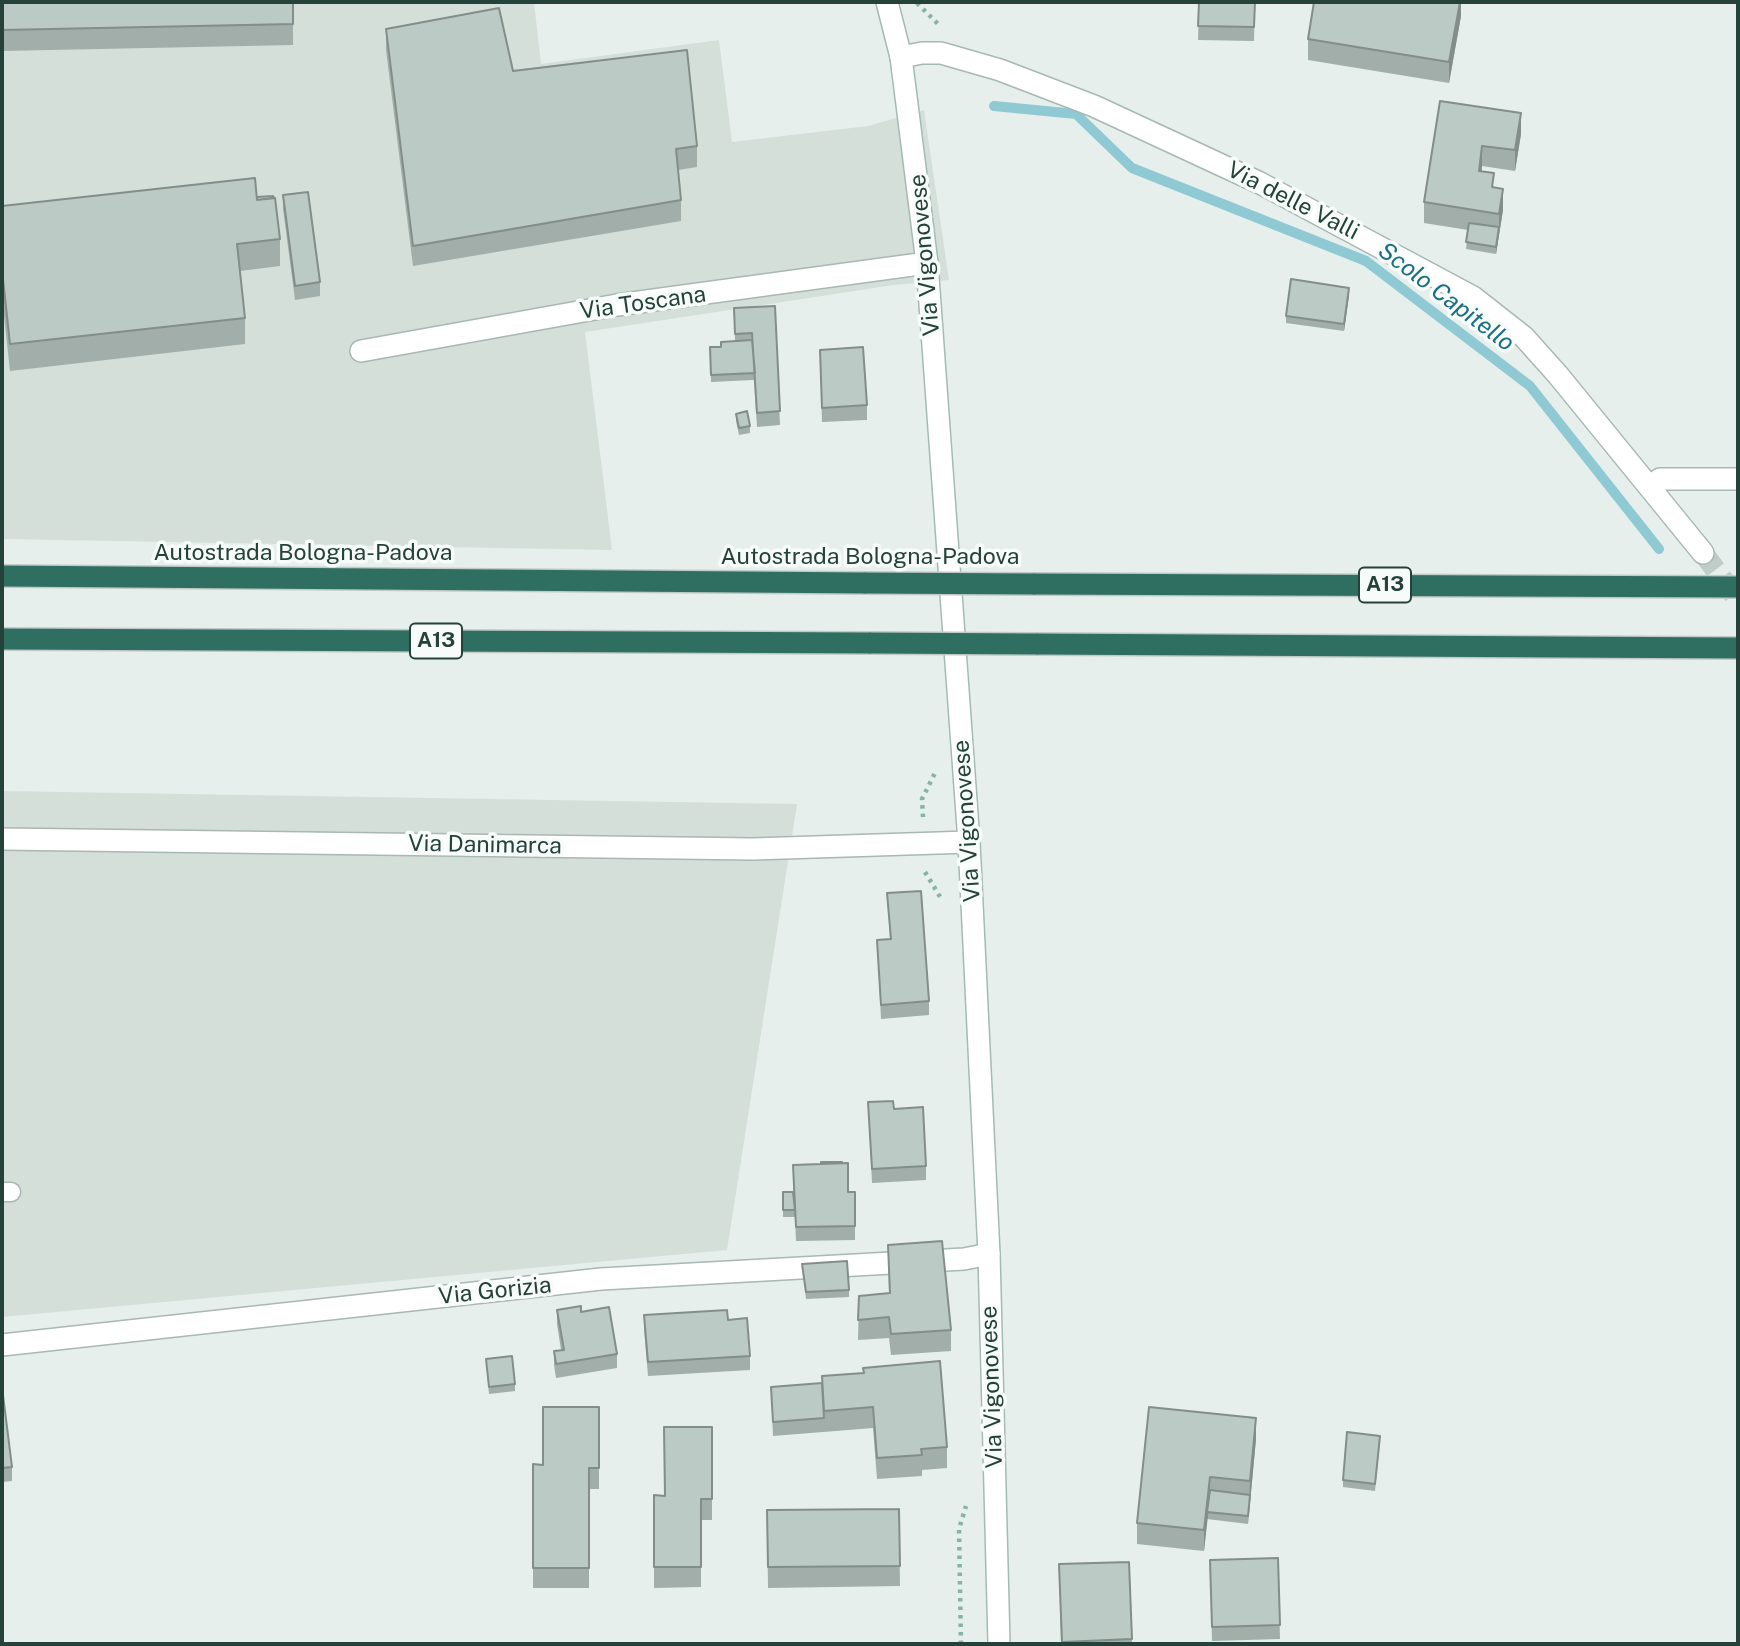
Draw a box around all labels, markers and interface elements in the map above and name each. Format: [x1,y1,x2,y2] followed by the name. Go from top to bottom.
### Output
[1222,156,1364,246] street label: Via delle Valli
[904,173,946,337] street label: Via Vigonovese
[1372,236,1520,358] water label: Scolo Capitello
[578,280,708,326] street label: Via Toscana
[153,539,453,567] street label: Autostrada Bologna-Padova
[720,543,1020,571] street label: Autostrada Bologna-Padova
[1359,568,1411,602] road number: A13
[410,624,462,658] road number: A13
[948,739,986,903] street label: Via Vigonovese
[408,830,562,860] street label: Via Danimarca
[437,1271,553,1311] street label: Via Gorizia
[975,1305,1009,1469] street label: Via Vigonovese

